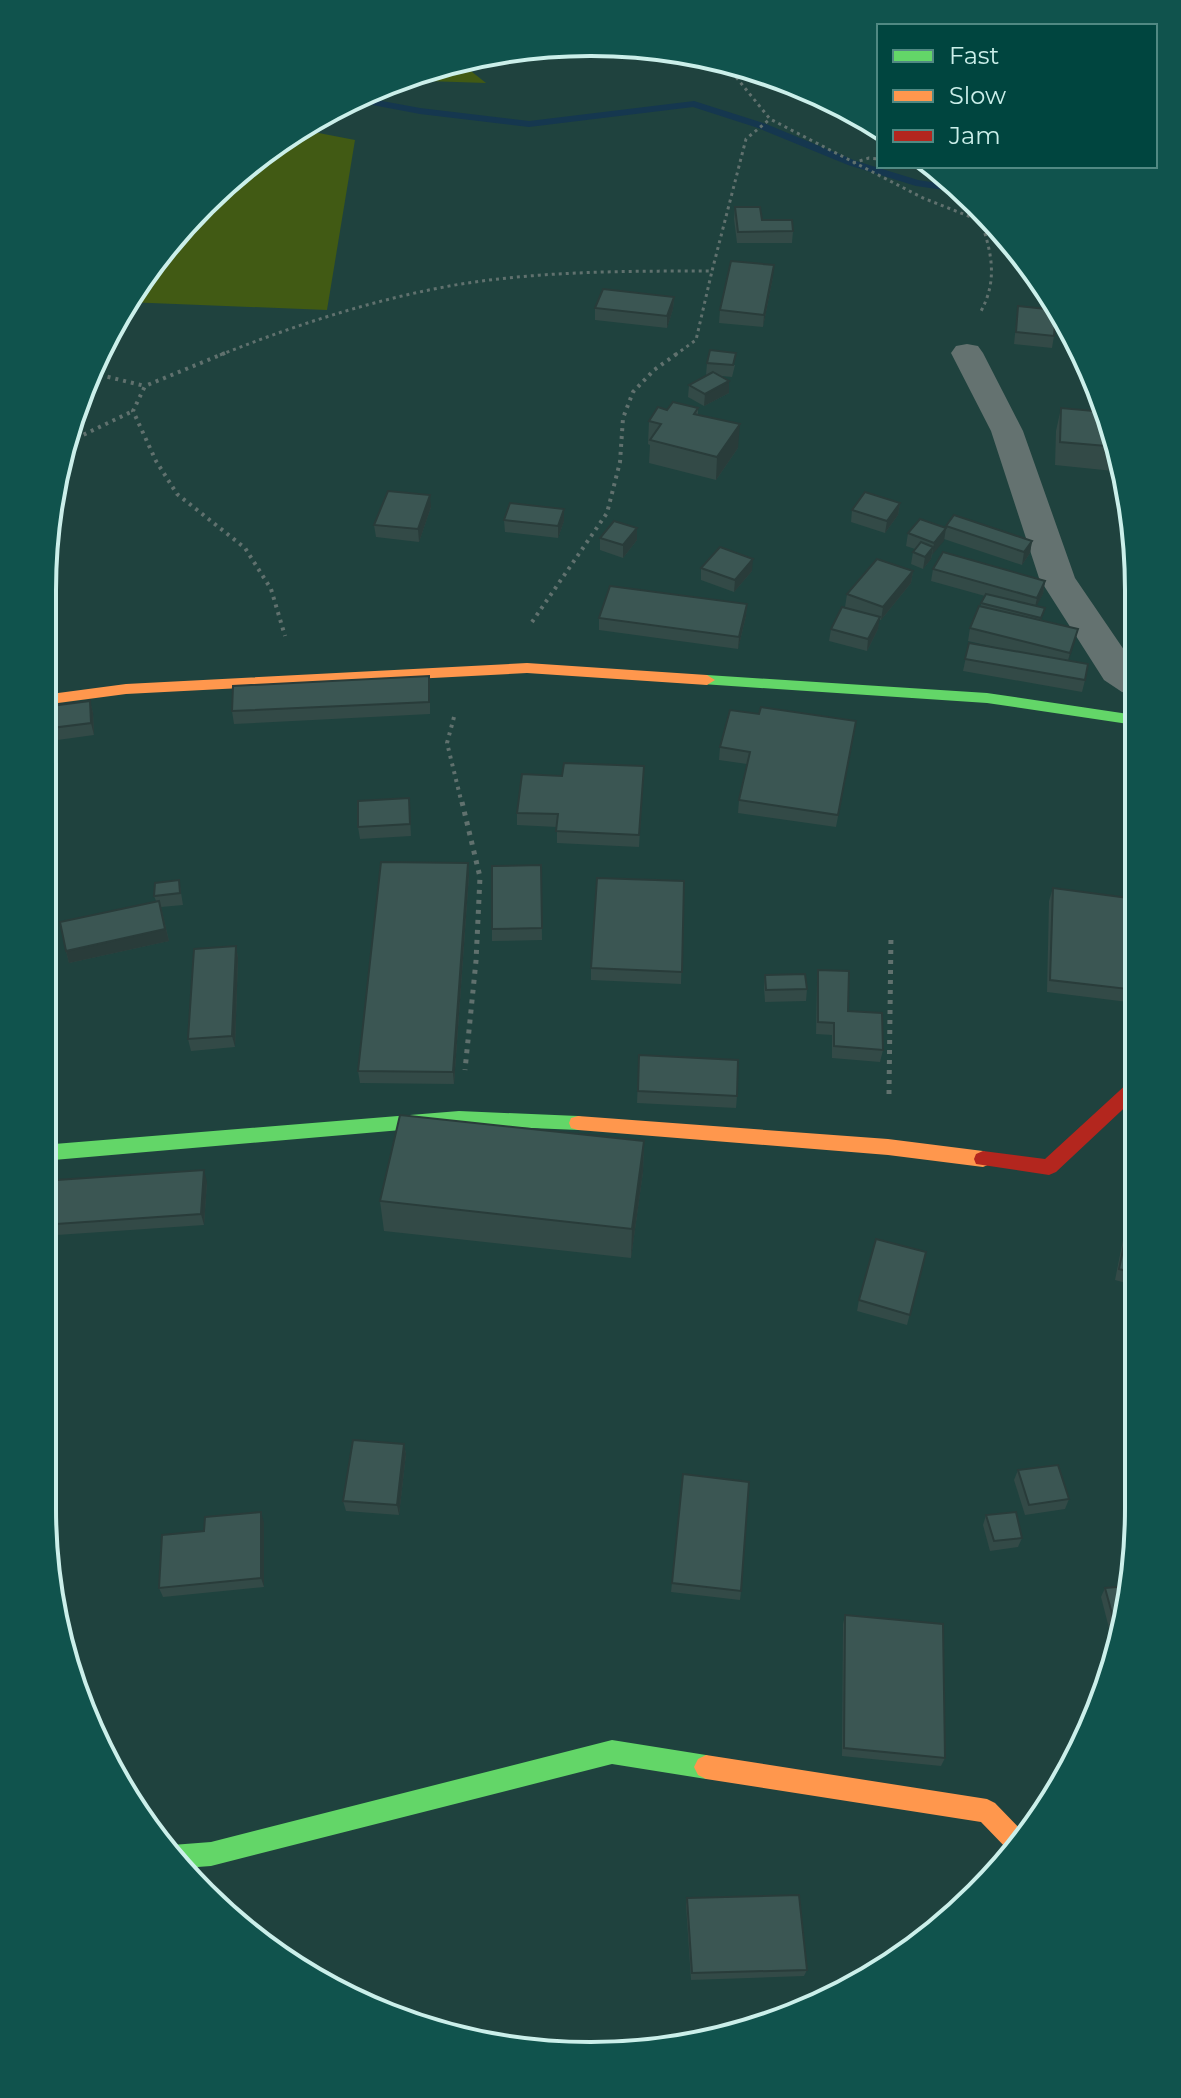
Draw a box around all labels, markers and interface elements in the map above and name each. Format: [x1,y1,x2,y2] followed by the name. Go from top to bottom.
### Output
[877,24,1157,168] legend
[949,41,1000,70] text: Fast
[949,81,1006,110] text: Slow
[948,121,1001,150] text: Jam

